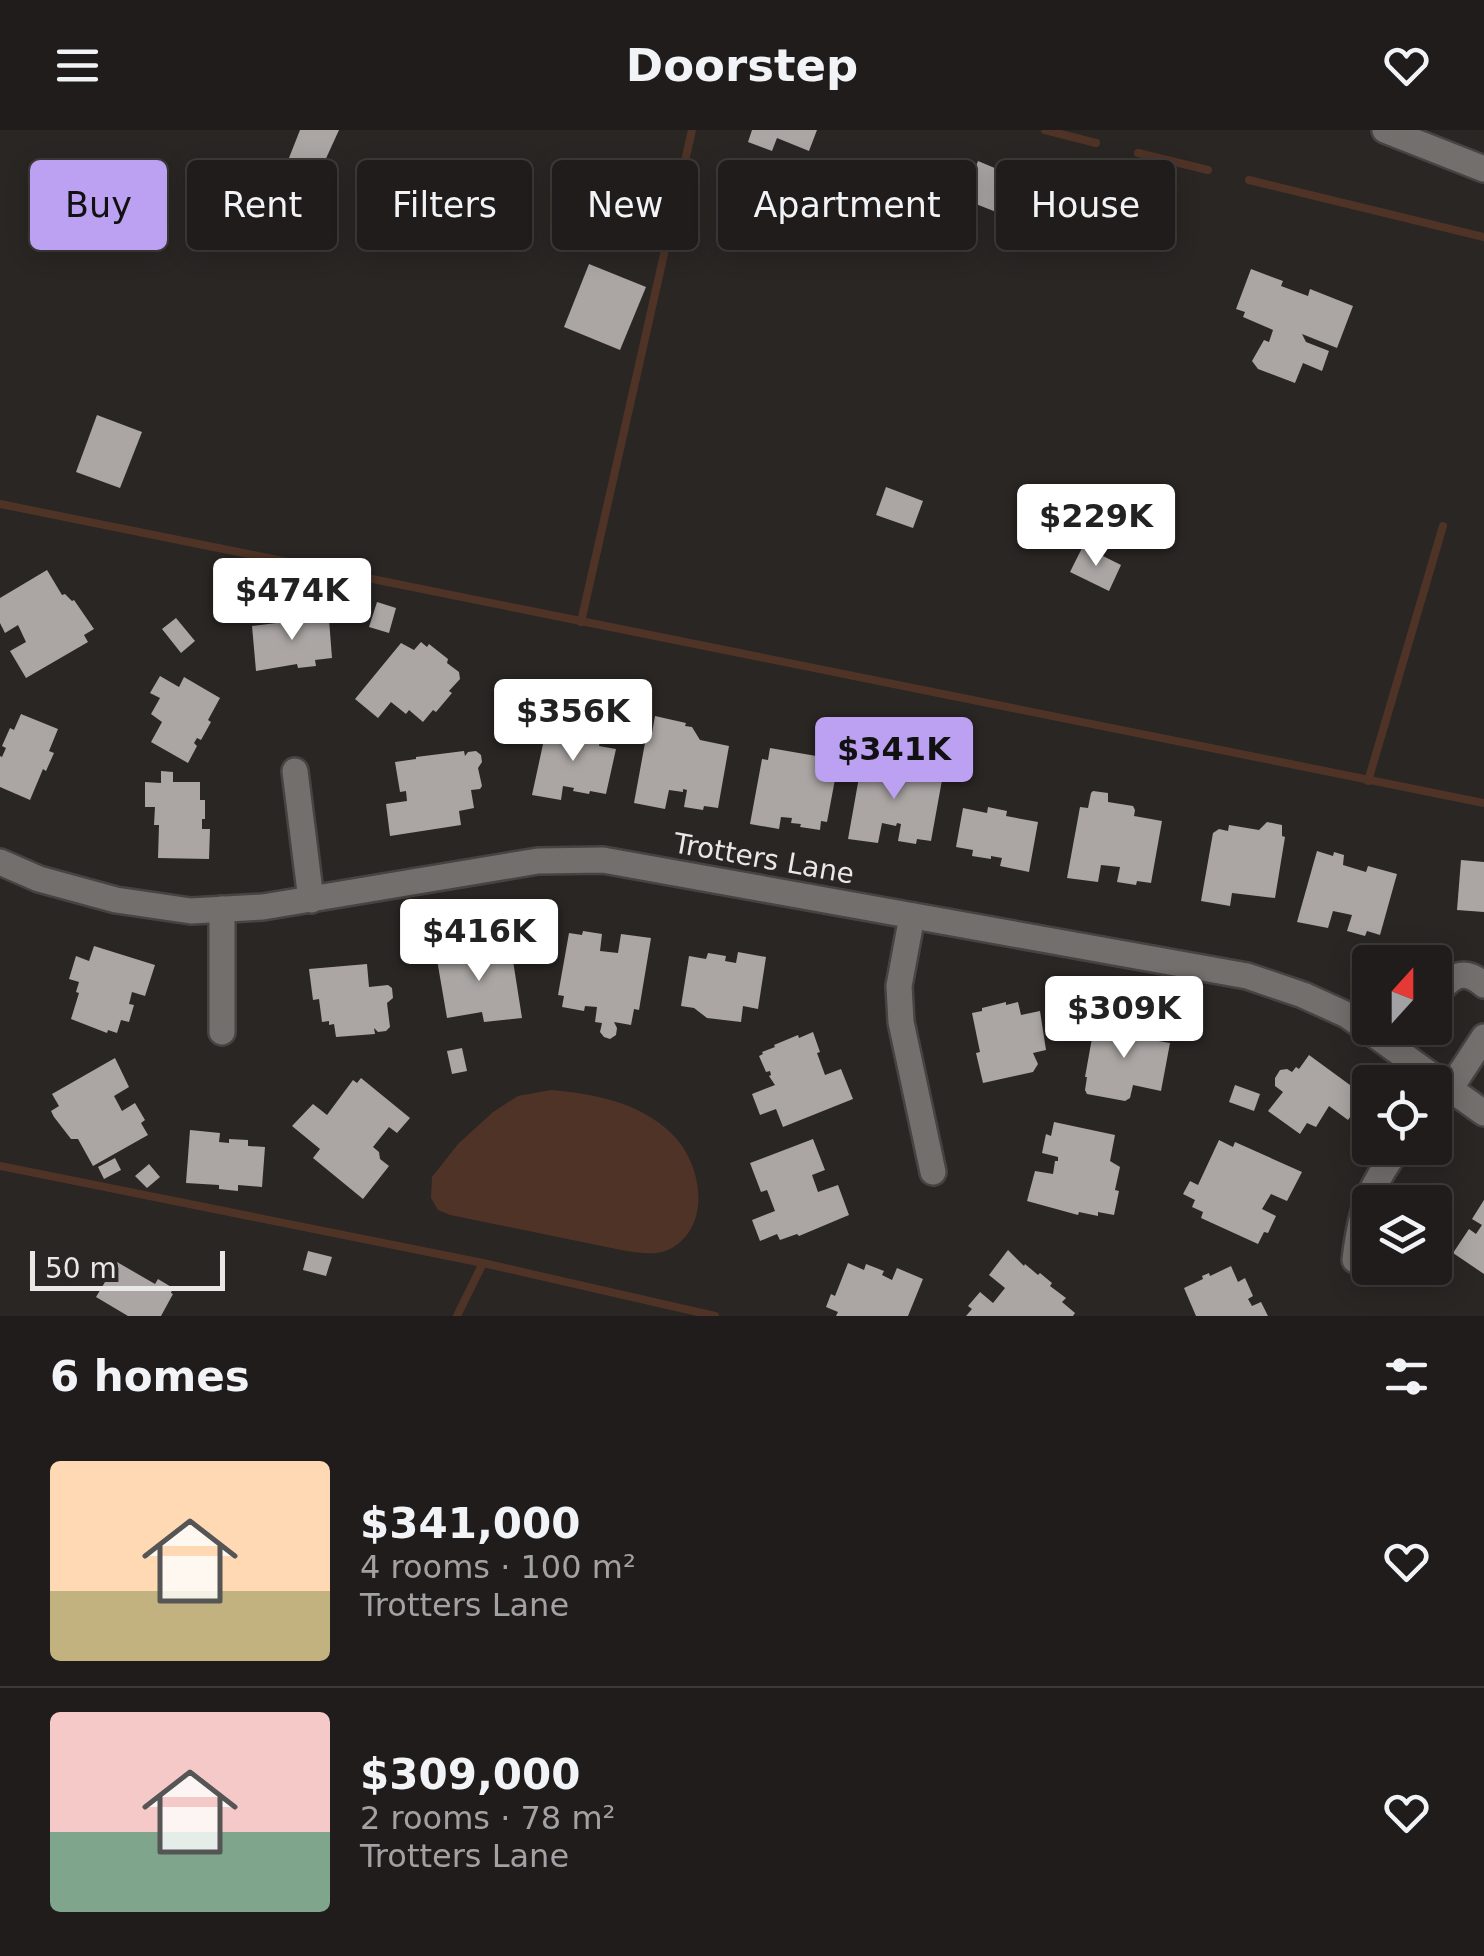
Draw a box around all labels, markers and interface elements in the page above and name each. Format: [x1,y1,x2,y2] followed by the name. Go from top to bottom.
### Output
[50,38,105,93] icon: menu
[1379,38,1434,93] icon: heart
[626,39,858,92] text: Doorstep
[30,160,167,250] chip: Buy
[187,160,337,250] chip: Rent
[357,160,532,250] chip: Filters
[552,160,698,250] chip: New
[718,160,976,250] chip: Apartment
[996,160,1175,250] chip: House
[1026,484,1166,569] pin: $229K
[1039,497,1153,535] text: $229K
[222,558,362,643] pin: $474K
[235,571,349,609] text: $474K
[503,679,643,764] pin: $356K
[516,692,630,730] text: $356K
[824,717,964,802] pin: $341K
[837,730,951,768] text: $341K
[670,826,857,891] street label: Trotters Lane
[409,899,549,984] pin: $416K
[422,912,536,950] text: $416K
[1352,945,1452,1045] north arrow
[1352,945,1452,1285] map controls
[1054,976,1194,1061] pin: $309K
[1067,989,1181,1027] text: $309K
[1352,1065,1452,1165] button: locate
[1352,1185,1452,1285] button: layers
[30,1246,225,1290] scale bar
[45,1252,117,1285] text: 50 m
[1379,1349,1434,1404] icon: filters
[50,1352,250,1401] text: 6 homes
[360,1499,581,1548] text: $341,000
[130,1501,250,1621] icon: home
[1379,1534,1434,1589] icon: heart
[360,1548,636,1586] text: 4 rooms · 100 m²
[360,1586,569,1624] text: Trotters Lane
[360,1750,581,1799] text: $309,000
[130,1752,250,1872] icon: home
[1379,1785,1434,1840] icon: heart
[360,1799,615,1837] text: 2 rooms · 78 m²
[360,1837,569,1875] text: Trotters Lane

